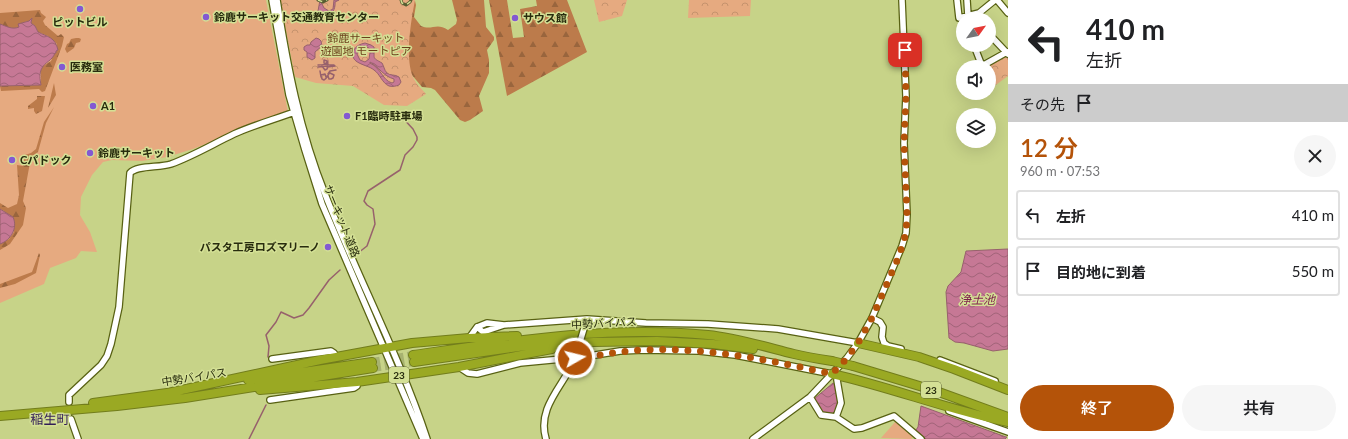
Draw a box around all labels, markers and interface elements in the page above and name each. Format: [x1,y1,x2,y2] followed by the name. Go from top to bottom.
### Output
[75,4,85,14] marker: ピットビル
[214,10,379,23] place label: 鈴鹿サーキット交通教育センター
[523,11,567,24] place label: サウス館
[201,12,211,22] marker: 鈴鹿サーキット交通教育センター
[956,12,996,52] north arrow
[956,12,996,148] map controls
[1086,12,1165,46] text: 410 m
[510,13,520,23] marker: サウス館
[53,15,108,28] place label: ピットビル
[1020,16,1072,68] icon: left
[321,31,411,57] park label: 鈴鹿サーキット 遊園地 モートピア
[888,33,922,67] pin
[894,39,916,61] icon: arrive
[1086,49,1122,71] text: 左折
[70,60,103,73] place label: 医務室
[956,60,996,100] button: sound
[57,62,67,72] marker: 医務室
[1073,92,1095,114] icon: arrive
[1020,95,1065,113] text: その先
[100,99,115,112] place label: A1
[88,101,98,111] marker: A1
[956,108,996,148] button: layers
[355,109,423,122] place label: F1臨時駐車場
[342,111,352,121] marker: F1臨時駐車場
[1020,133,1078,162] text: 12 分
[1294,135,1336,177] button: close
[98,146,175,159] place label: 鈴鹿サーキット
[85,148,95,158] marker: 鈴鹿サーキット
[20,153,72,166] place label: Cパドック
[7,155,17,165] marker: Cパドック
[1020,163,1100,179] text: 960 m · 07:53
[322,183,363,259] street label: サーキット道路
[1022,204,1044,226] icon: left
[1292,206,1334,224] text: 410 m
[1056,207,1086,225] text: 左折
[200,240,320,253] place label: パスタ工房ロズマリーノ
[323,242,333,252] marker: パスタ工房ロズマリーノ
[1022,260,1044,282] icon: arrive
[1292,262,1334,280] text: 550 m
[1056,263,1146,281] text: 目的地に到着
[959,292,996,307] water label: 浄土池
[571,314,637,331] street label: 中勢バイパス
[554,337,596,379] position arrow
[160,365,227,388] street label: 中勢バイパス
[389,367,409,383] road number: 23
[921,382,941,398] road number: 23
[1020,385,1174,431] button: 終了
[1182,385,1336,431] button: 共有
[30,411,70,427] district label: 稲生町

